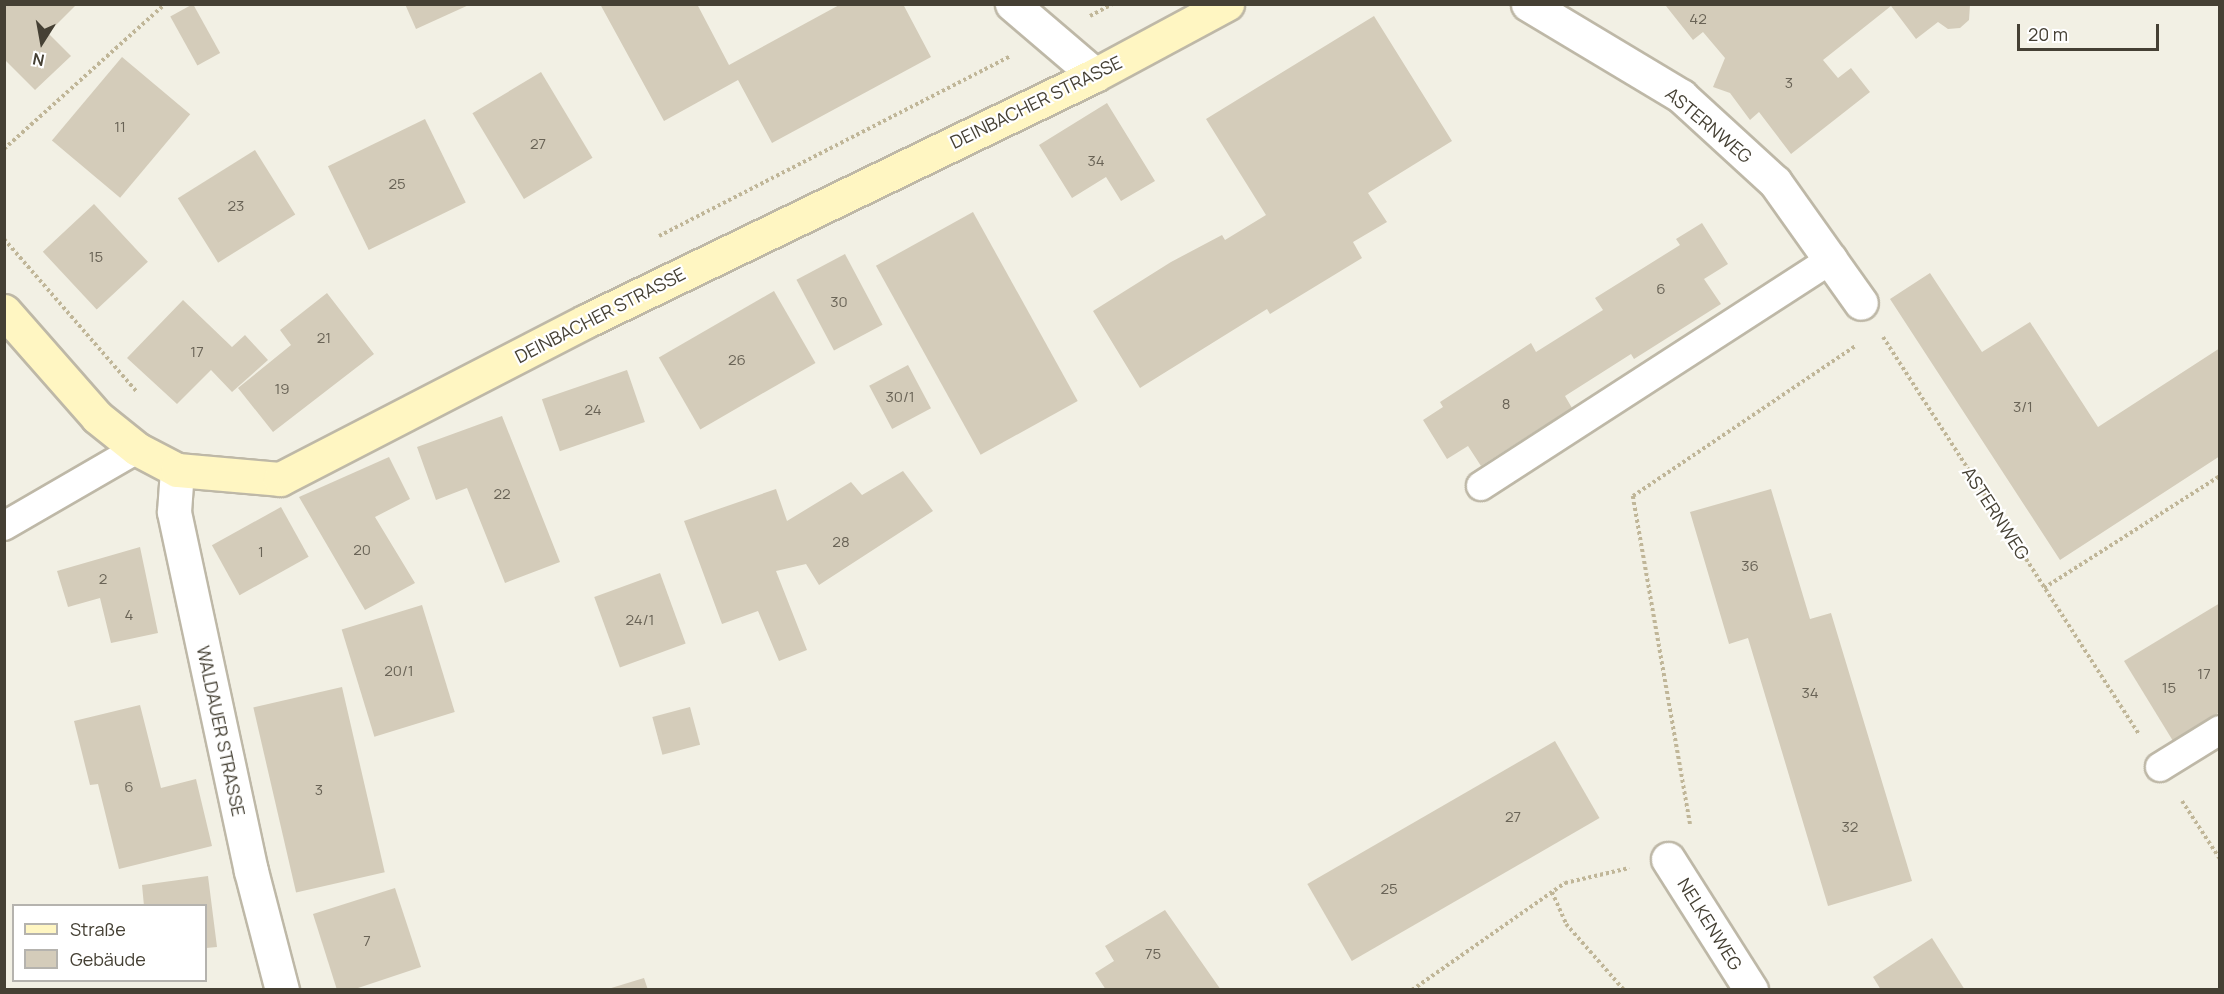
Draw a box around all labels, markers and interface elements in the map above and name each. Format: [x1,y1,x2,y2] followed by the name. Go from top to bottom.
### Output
[1689,10,1707,28] house number: 42
[12,12,72,72] north arrow
[2020,12,2162,50] scale bar
[2028,22,2068,46] text: 20 m
[31,48,46,72] text: N
[947,51,1125,153] street label: DEINBACHER STRASSE
[1785,74,1793,92] house number: 3
[1661,83,1757,167] street label: ASTERNWEG
[114,118,126,136] house number: 11
[530,135,546,153] house number: 27
[1087,152,1105,170] house number: 34
[388,175,406,193] house number: 25
[228,197,244,215] house number: 23
[89,248,103,266] house number: 15
[511,263,689,367] street label: DEINBACHER STRASSE
[1656,280,1666,298] house number: 6
[830,293,848,311] house number: 30
[317,329,331,347] house number: 21
[190,343,204,361] house number: 17
[728,351,746,369] house number: 26
[274,380,290,398] house number: 19
[885,388,915,406] house number: 30/1
[1502,395,1510,413] house number: 8
[2013,398,2033,416] house number: 3/1
[584,401,602,419] house number: 24
[1958,463,2034,563] street label: ASTERNWEG
[493,485,511,503] house number: 22
[832,533,850,551] house number: 28
[353,541,371,559] house number: 20
[258,543,264,561] house number: 1
[1741,557,1759,575] house number: 36
[99,570,107,588] house number: 2
[125,606,133,624] house number: 4
[626,611,654,629] house number: 24/1
[192,644,250,818] street label: WALDAUER STRASSE
[384,662,414,680] house number: 20/1
[2197,665,2211,683] house number: 17
[2162,679,2176,697] house number: 15
[1801,684,1819,702] house number: 34
[124,778,134,796] house number: 6
[315,781,323,799] house number: 3
[1505,808,1521,826] house number: 27
[1842,818,1858,836] house number: 32
[1673,874,1747,974] street label: NELKENWEG
[1380,880,1398,898] house number: 25
[12,904,207,982] legend
[70,917,126,941] text: Straße
[363,932,371,950] house number: 7
[1145,945,1161,963] house number: 75
[70,947,146,971] text: Gebäude

